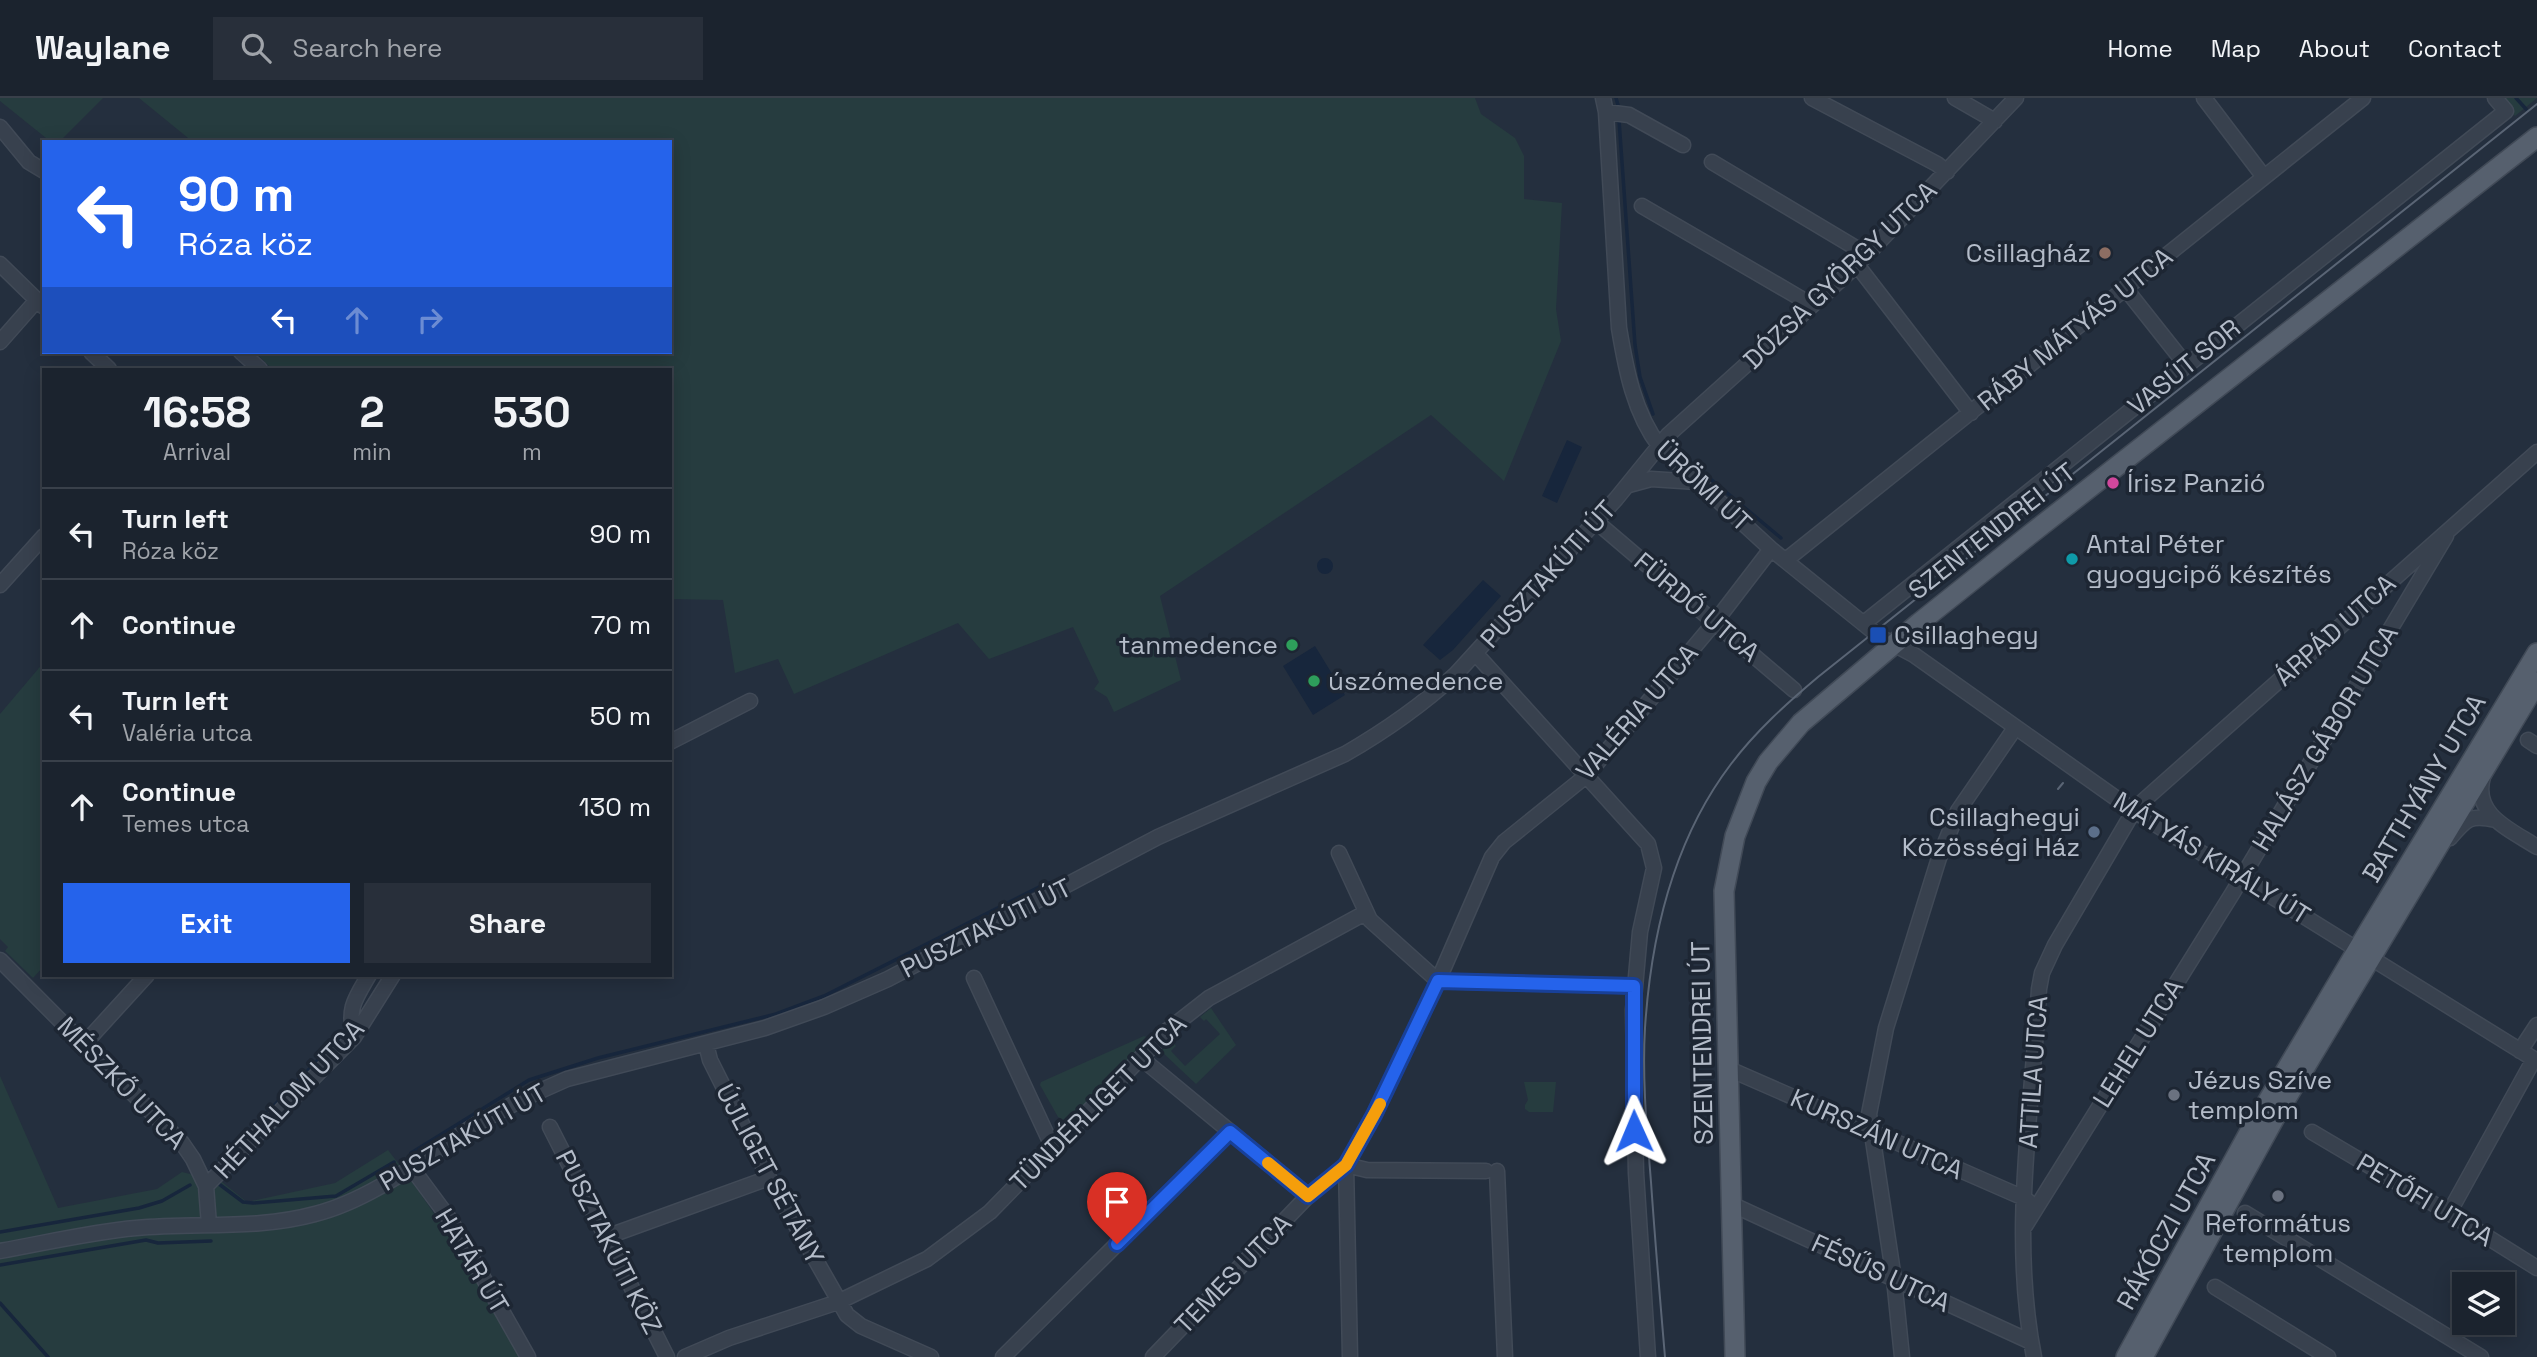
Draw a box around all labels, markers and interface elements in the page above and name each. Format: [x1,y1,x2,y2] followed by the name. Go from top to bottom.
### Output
[213,17,703,80] search box
[35,27,171,69] text: Waylane
[237,29,275,67] icon: search
[293,31,442,65] text: Search here
[2107,33,2173,64] text: Home
[2211,33,2261,64] text: Map
[2299,33,2370,64] text: About
[2408,33,2502,64] text: Contact
[178,163,294,225] text: 90 m
[63,168,154,259] icon: left
[1736,174,1944,376] street label: DÓZSA GYÖRGY UTCA
[178,224,313,264] text: Róza köz
[1966,236,2091,270] place label: Csillagház
[1970,240,2180,418] street label: RÁBY MÁTYÁS UTCA
[2097,245,2113,261] marker: Csillagház
[265,301,303,339] icon: left
[338,301,376,339] icon: ahead
[411,301,449,339] icon: right
[2121,311,2247,423] street label: VASÚT SOR
[143,386,251,439] text: 16:58
[359,386,384,439] text: 2
[493,386,571,439] text: 530
[1649,433,1759,539] street label: ÜRÖMI ÚT
[163,437,231,467] text: Arrival
[352,437,392,467] text: min
[522,437,542,467] text: m
[1901,455,2083,607] street label: SZENTENDREI ÚT
[2127,466,2266,500] place label: Írisz Panzió
[2105,475,2121,491] marker: Írisz Panzió
[1473,493,1623,655] street label: PUSZTAKÚTI ÚT
[122,502,229,536] text: Turn left
[63,515,101,553] icon: left
[589,517,651,551] text: 90 m
[2086,527,2332,591] place label: Antal Péter gyogycipő készítés
[122,536,219,566] text: Róza köz
[1627,545,1767,669] street label: FÜRDŐ UTCA
[2064,551,2080,567] marker: Antal Péter gyogycipő készítés
[2267,567,2403,693] street label: ÁRPÁD UTCA
[63,606,101,644] icon: ahead
[122,608,236,642] text: Continue
[591,608,651,642] text: 70 m
[1894,618,2039,652] place label: Csillaghegy
[2244,619,2406,857] street label: HALÁSZ GÁBOR UTCA
[1868,625,1888,645] marker: Csillaghegy
[1118,628,1278,662] place label: tanmedence
[1284,637,1300,653] marker: tanmedence
[1568,637,1706,787] street label: VALÉRIA UTCA
[1328,664,1504,698] place label: úszómedence
[1306,673,1322,689] marker: úszómedence
[122,684,229,718] text: Turn left
[2354,688,2494,888] street label: BATTHYÁNY UTCA
[63,697,101,735] icon: left
[590,699,651,733] text: 50 m
[122,718,253,748] text: Valéria utca
[122,775,236,809] text: Continue
[2107,784,2317,932] street label: MÁTYÁS KIRÁLY ÚT
[63,788,101,826] icon: ahead
[579,790,651,824] text: 130 m
[1902,800,2080,864] place label: Csillaghegyi Közösségi Ház
[122,809,249,839] text: Temes utca
[2086,824,2102,840] marker: Csillaghegyi Közösségi Ház
[895,870,1077,986] street label: PUSZTAKÚTI ÚT
[63,883,350,963] button: Exit
[364,883,651,963] button: Share
[1683,941,1721,1145] street label: SZENTENDREI ÚT
[2085,972,2191,1114] street label: LEHEL UTCA
[2011,995,2055,1149] street label: ATTILA UTCA
[1002,1007,1194,1199] street label: TÜNDÉRLIGET UTCA
[50,1009,194,1157] street label: MÉSZKŐ UTCA
[207,1012,371,1186] street label: HÉTHALOM UTCA
[2188,1063,2332,1127] place label: Jézus Szíve templom
[373,1075,553,1199] street label: PUSZTAKÚTI ÚT
[708,1078,832,1270] street label: ÚJLIGET SÉTÁNY
[1785,1081,1969,1187] street label: KURSZÁN UTCA
[2166,1087,2182,1103] marker: Jézus Szíve templom
[1597,1094,1671,1168] position arrow
[548,1144,670,1340] street label: PUSZTAKÚTI KÖZ
[2109,1146,2223,1316] street label: RÁKÓCZI UTCA
[2350,1146,2500,1254] street label: PETŐFI UTCA
[1087,1172,1147,1244] pin
[1098,1183,1136,1221] icon: arrive
[2270,1188,2286,1204] marker: Református templom
[427,1202,517,1320] street label: HATÁR ÚT
[2205,1206,2351,1270] place label: Református templom
[1167,1207,1299,1341] street label: TEMES UTCA
[1806,1226,1956,1320] street label: FÉSŰS UTCA
[2452,1272,2515,1335] map controls
[2452,1272,2515,1335] button: layers

